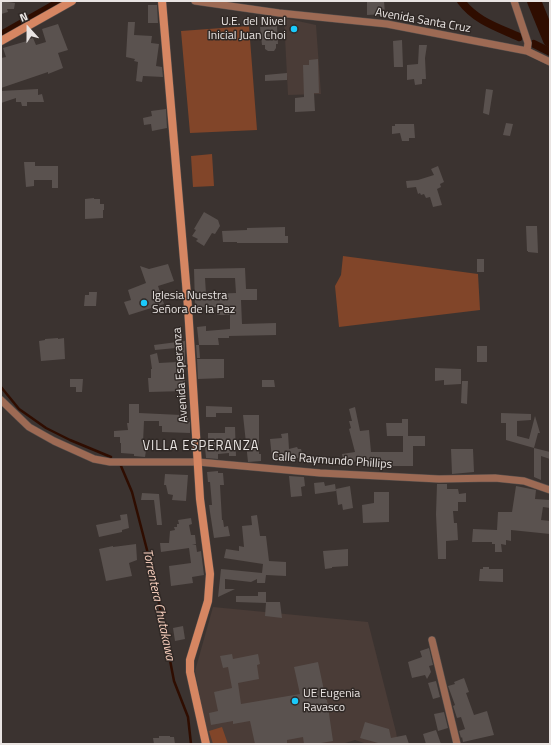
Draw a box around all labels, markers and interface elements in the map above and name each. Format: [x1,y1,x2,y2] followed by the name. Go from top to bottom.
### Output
[374,5,472,37] street label: Avenida Santa Cruz
[8,8,48,48] north arrow
[17,8,30,26] text: N
[208,15,286,43] place label: U.E. del Nivel Inicial Juan Choi
[289,24,299,34] marker: U.E. del Nivel Inicial Juan Choi
[152,289,235,317] place label: Iglesia Nuestra Señora de la Paz
[139,298,149,308] marker: Iglesia Nuestra Señora de la Paz
[170,327,192,423] street label: Avenida Esperanza
[142,439,260,455] district label: VILLA ESPERANZA
[271,450,393,472] street label: Calle Raymundo Phillips
[139,548,177,662] water label: Torrentera Chutakawa
[303,687,360,715] place label: UE Eugenia Ravasco
[290,696,300,706] marker: UE Eugenia Ravasco

